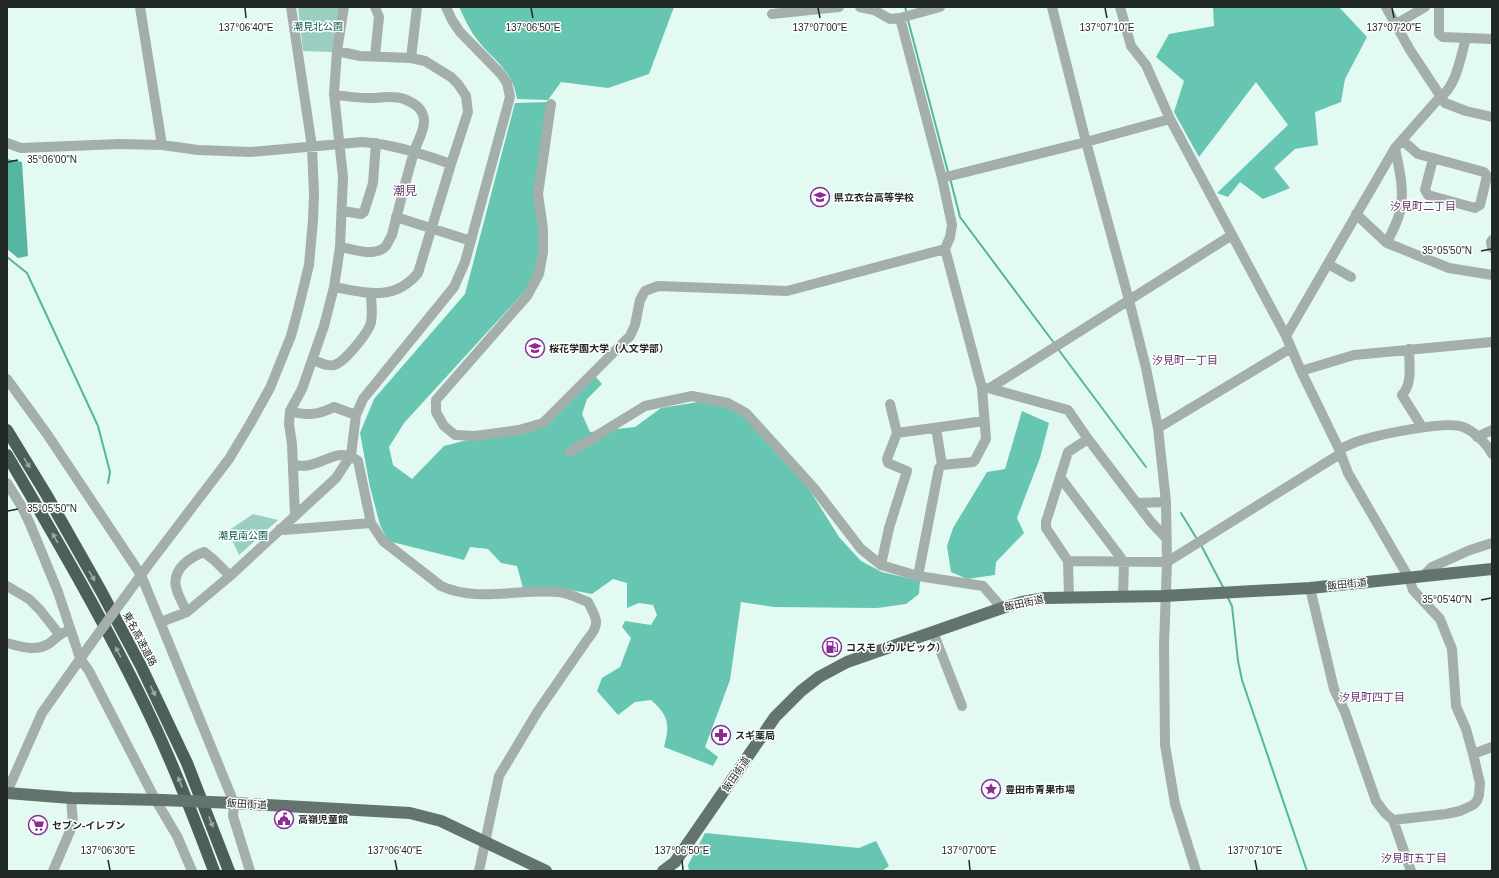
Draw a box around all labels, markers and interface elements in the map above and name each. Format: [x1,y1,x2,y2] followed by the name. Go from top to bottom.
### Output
[293,21,343,32] park label: 潮見北公園
[218,22,274,33] text: 137°06'40"E
[505,22,561,33] text: 137°06'50"E
[792,22,848,33] text: 137°07'00"E
[1079,22,1135,33] text: 137°07'10"E
[1366,22,1422,33] text: 137°07'20"E
[27,154,77,165] text: 35°06'00"N
[393,184,417,198] district label: 潮見
[809,186,831,208] school or university icon: 県立衣台高等学校
[834,192,914,203] place label: 県立衣台高等学校
[1390,200,1456,212] district label: 汐見町二丁目
[1422,245,1472,256] text: 35°05'50"N
[524,337,546,359] school or university icon: 桜花学園大学（人文学部）
[549,343,669,354] place label: 桜花学園大学（人文学部）
[1152,354,1218,366] district label: 汐見町一丁目
[24,457,31,469] one-way arrow
[27,503,77,514] text: 35°05'50"N
[218,530,268,541] park label: 潮見南公園
[52,532,59,544] one-way arrow
[89,570,96,582] one-way arrow
[1327,576,1367,592] street label: 飯田街道
[1003,593,1045,613] street label: 飯田街道
[1422,594,1472,605] text: 35°05'40"N
[121,610,159,668] street label: 東名高速道路
[821,636,843,658] fuel station icon: コスモ（カルビック）
[846,642,946,653] place label: コスモ（カルビック）
[115,646,121,658] one-way arrow
[150,685,156,696] one-way arrow
[1339,691,1405,703] district label: 汐見町四丁目
[710,724,732,746] pharmacy icon: スギ薬局
[735,730,775,741] place label: スギ薬局
[720,754,752,794] street label: 飯田街道
[176,776,182,788] one-way arrow
[980,778,1002,800] place icon: 豊田市青果市場
[1005,784,1075,795] place label: 豊田市青果市場
[227,797,267,811] street label: 飯田街道
[273,808,295,830] public building icon: 高嶺児童館
[27,814,49,836] supermarket icon: セブン-イレブン
[298,814,348,825] place label: 高嶺児童館
[209,817,215,829] one-way arrow
[52,820,125,831] place label: セブン-イレブン
[80,845,136,856] text: 137°06'30"E
[367,845,423,856] text: 137°06'40"E
[654,845,710,856] text: 137°06'50"E
[941,845,997,856] text: 137°07'00"E
[1227,845,1283,856] text: 137°07'10"E
[1381,852,1447,864] district label: 汐見町五丁目

